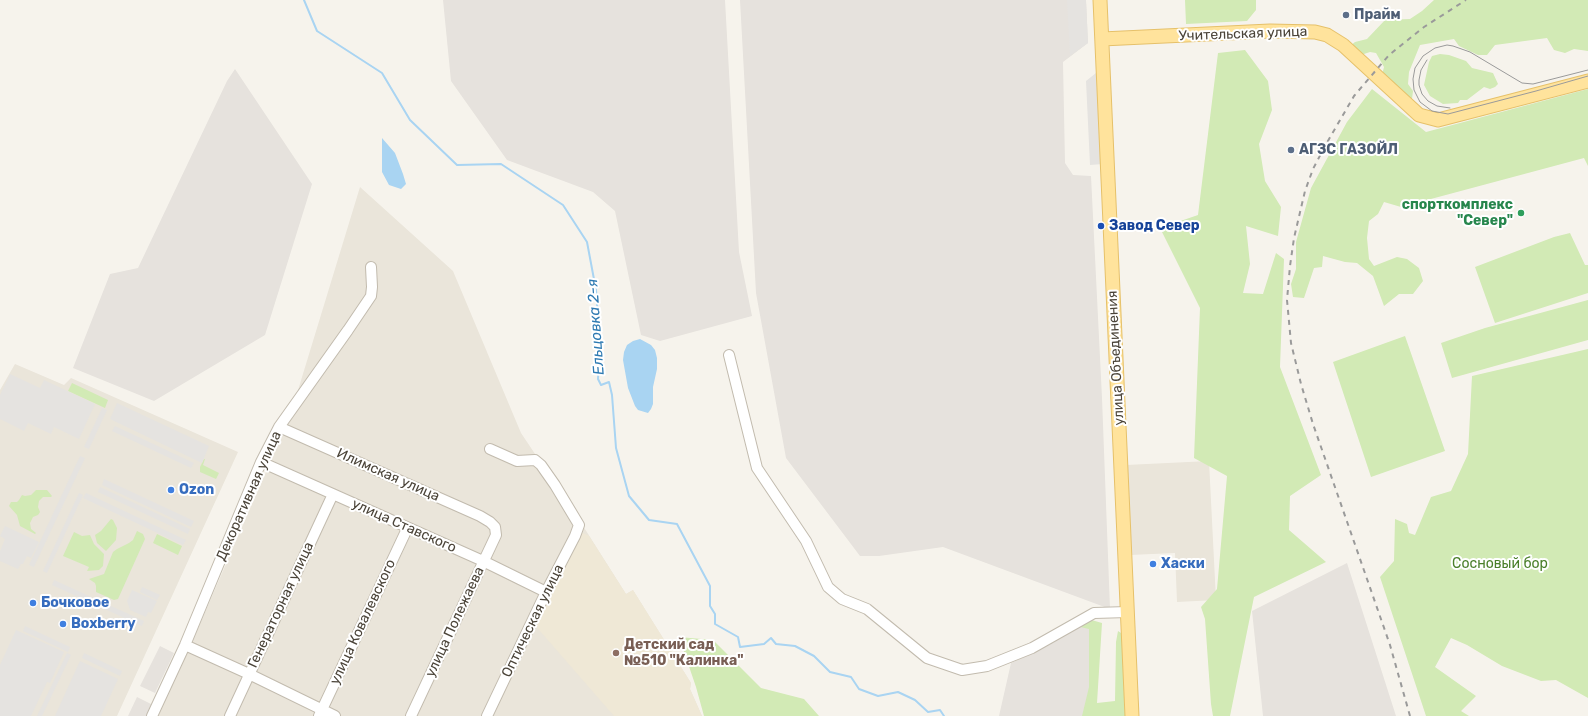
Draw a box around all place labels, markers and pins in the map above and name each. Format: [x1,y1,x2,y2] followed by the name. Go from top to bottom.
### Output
[1354,7,1401,23] place label: Прайм
[1341,10,1351,20] marker: Прайм
[1299,142,1398,158] place label: АГЗС ГАЗОЙЛ
[1286,145,1296,155] marker: АГЗС ГАЗОЙЛ
[1402,197,1513,230] place label: спорткомплекс "Север"
[1516,208,1526,218] marker: спорткомплекс "Север"
[1109,218,1200,234] place label: Завод Север
[1096,221,1106,231] marker: Завод Север
[179,482,214,498] place label: Ozon
[166,485,176,495] marker: Ozon
[1161,556,1205,572] place label: Хаски
[1148,559,1158,569] marker: Хаски
[41,595,109,611] place label: Бочковое
[28,598,38,608] marker: Бочковое
[71,616,136,632] place label: Boxberry
[58,619,68,629] marker: Boxberry
[624,637,744,670] place label: Детский сад №510 "Калинка"
[611,648,621,658] marker: Детский сад №510 "Калинка"

